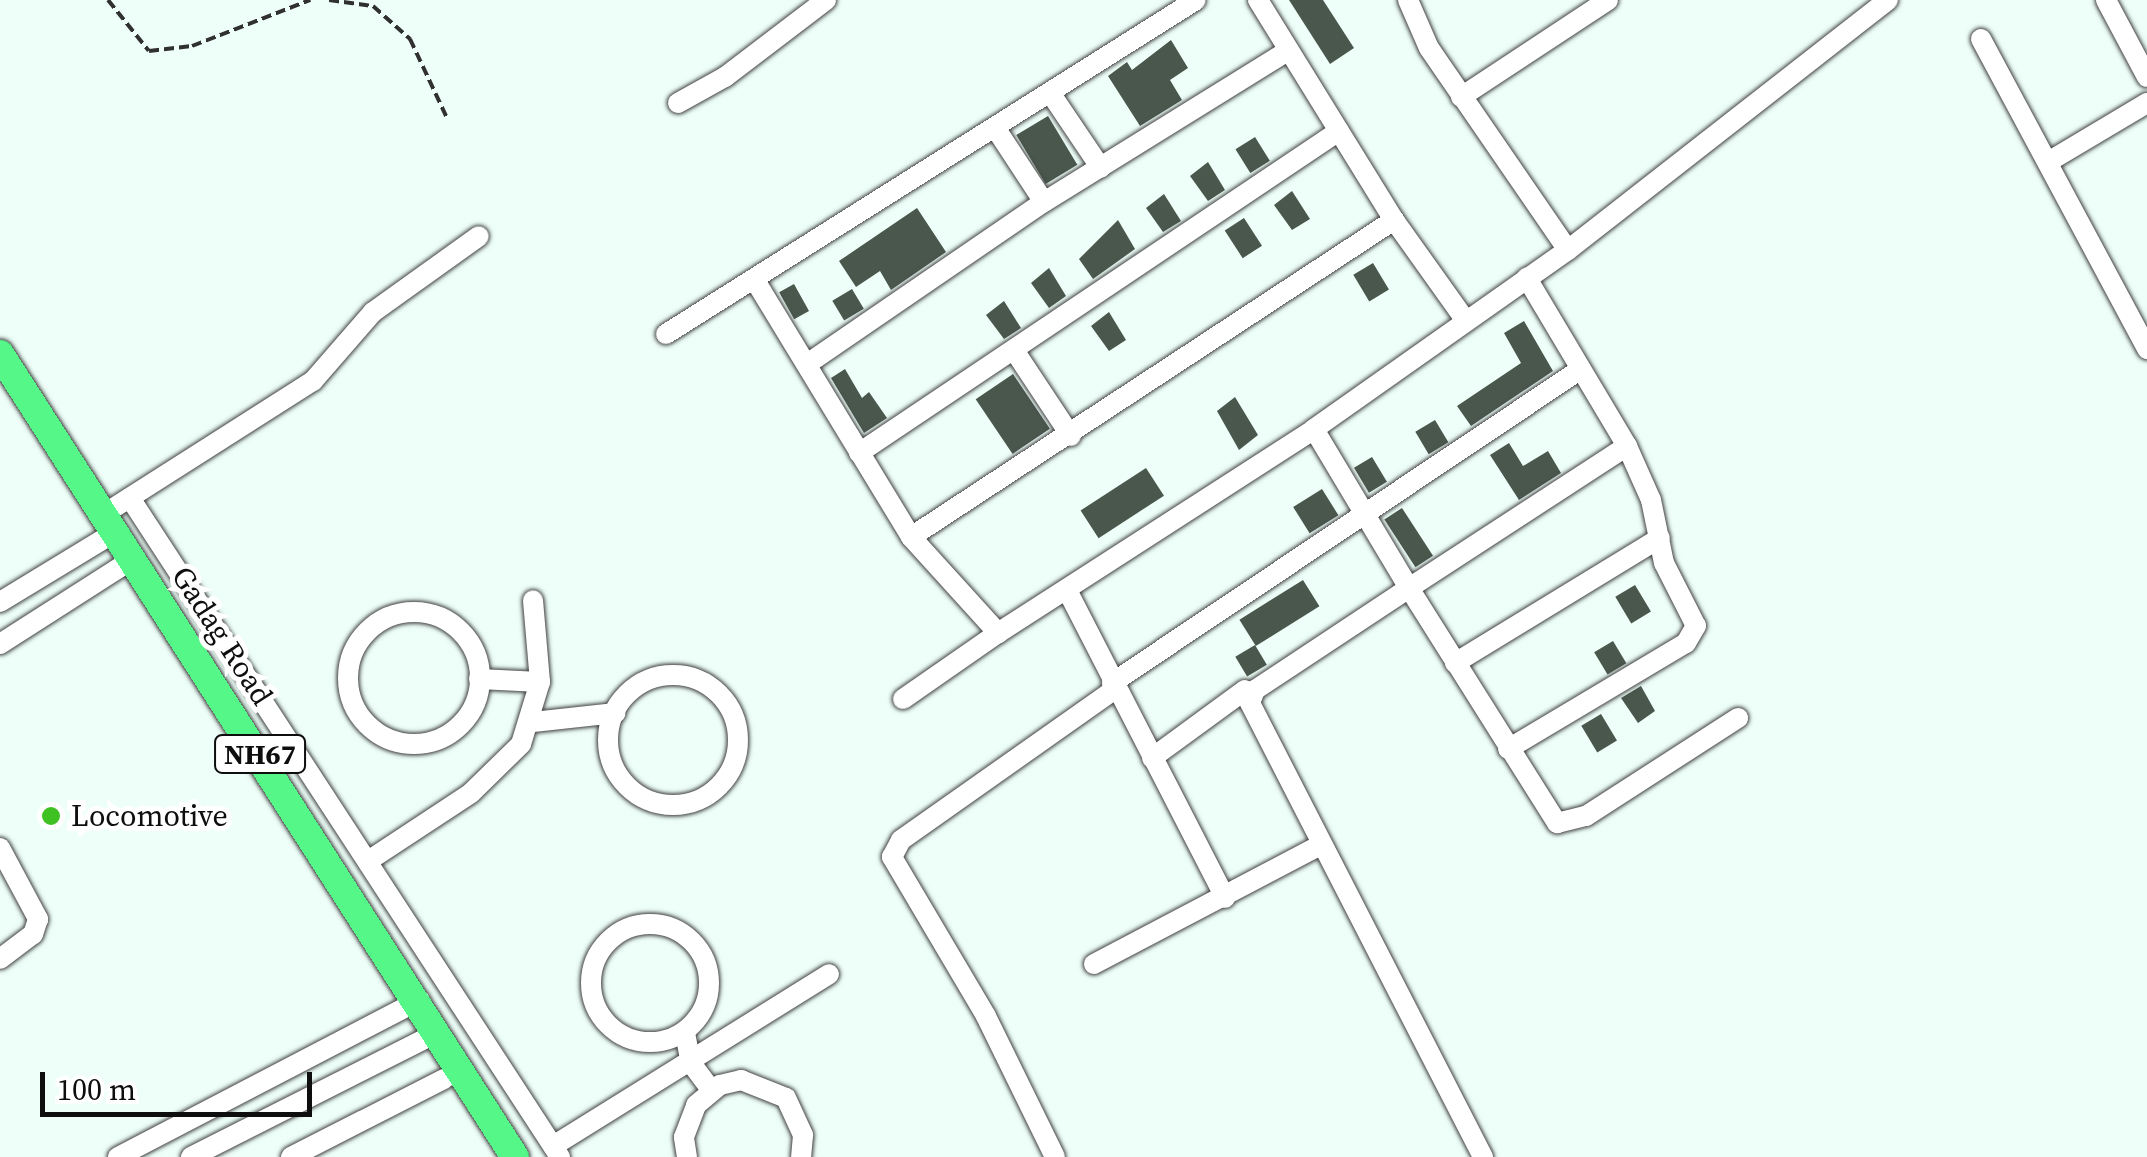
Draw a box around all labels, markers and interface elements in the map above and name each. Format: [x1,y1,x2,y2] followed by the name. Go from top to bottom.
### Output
[164,560,280,712] street label: Gadag Road
[212,731,308,777] road number: NH67
[71,798,228,834] place label: Locomotive
[40,805,62,827] marker: Locomotive
[45,1052,318,1114] scale bar
[57,1069,136,1110] text: 100 m

